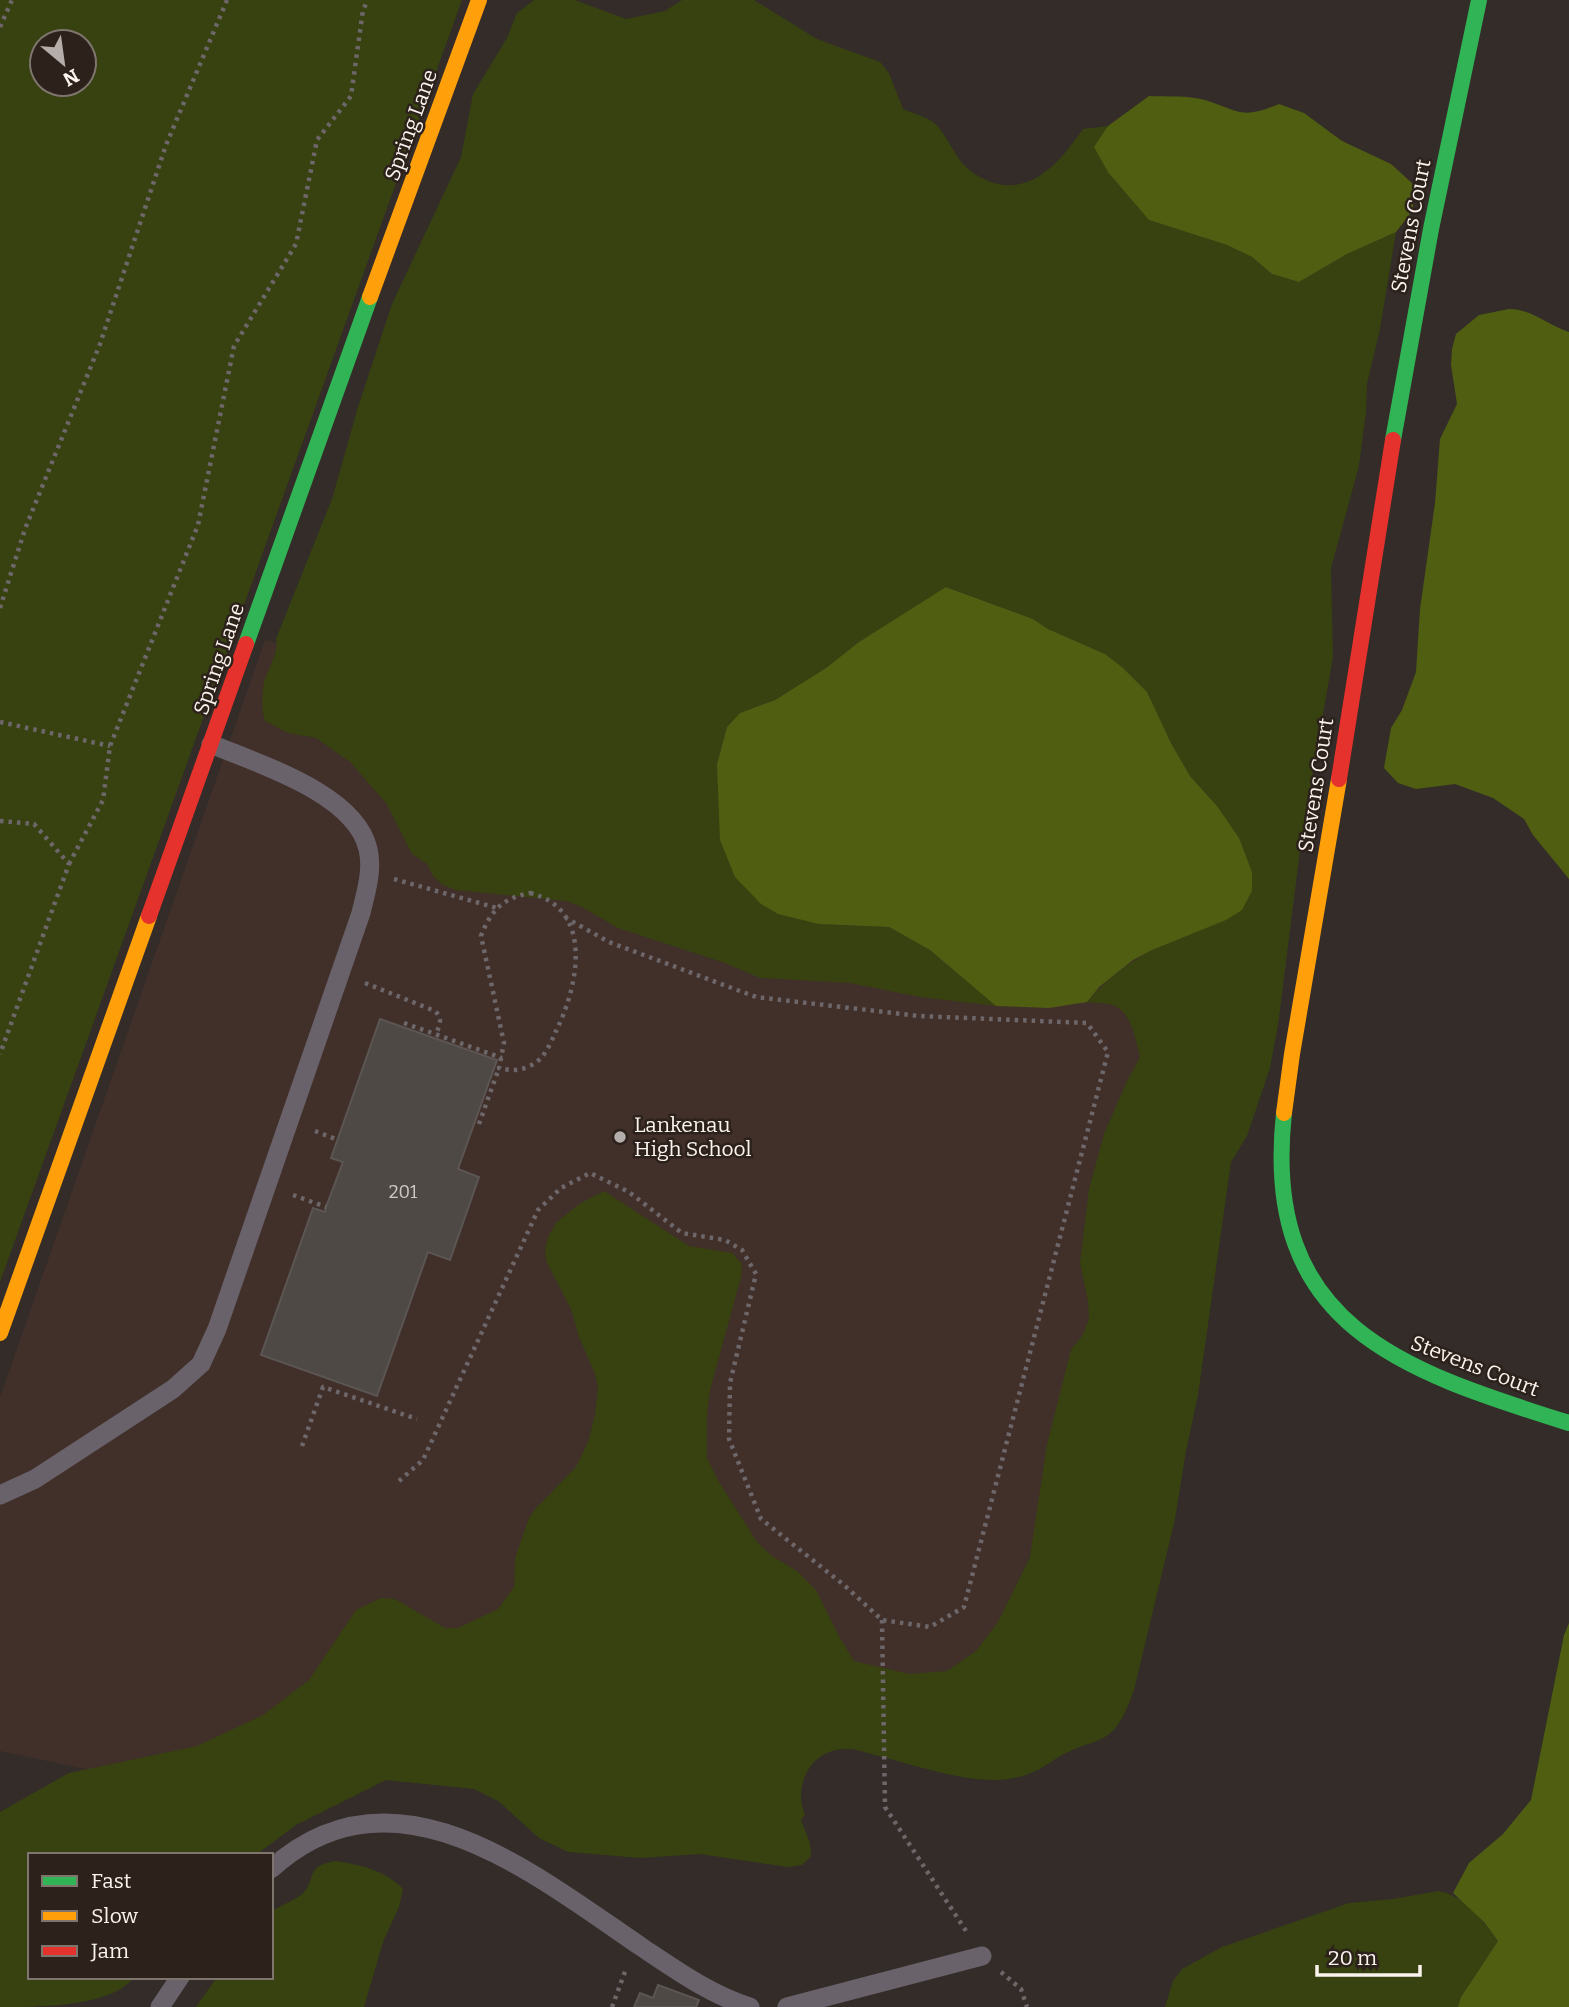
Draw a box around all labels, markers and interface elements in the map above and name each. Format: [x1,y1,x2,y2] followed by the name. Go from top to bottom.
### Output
[28,28,98,98] north arrow
[59,64,83,91] text: N
[379,66,443,184] street label: Spring Lane
[1385,157,1437,295] street label: Stevens Court
[188,600,250,718] street label: Spring Lane
[1293,716,1339,854] street label: Stevens Court
[634,1112,752,1162] place label: Lankenau High School
[612,1129,628,1145] marker: Lankenau High School
[389,1181,418,1203] house number: 201
[1407,1330,1543,1403] street label: Stevens Court
[28,1853,273,1979] legend
[91,1868,132,1894] text: Fast
[91,1903,138,1929] text: Slow
[1317,1934,1420,1978] scale bar
[90,1938,129,1964] text: Jam
[1328,1945,1377,1971] text: 20 m

